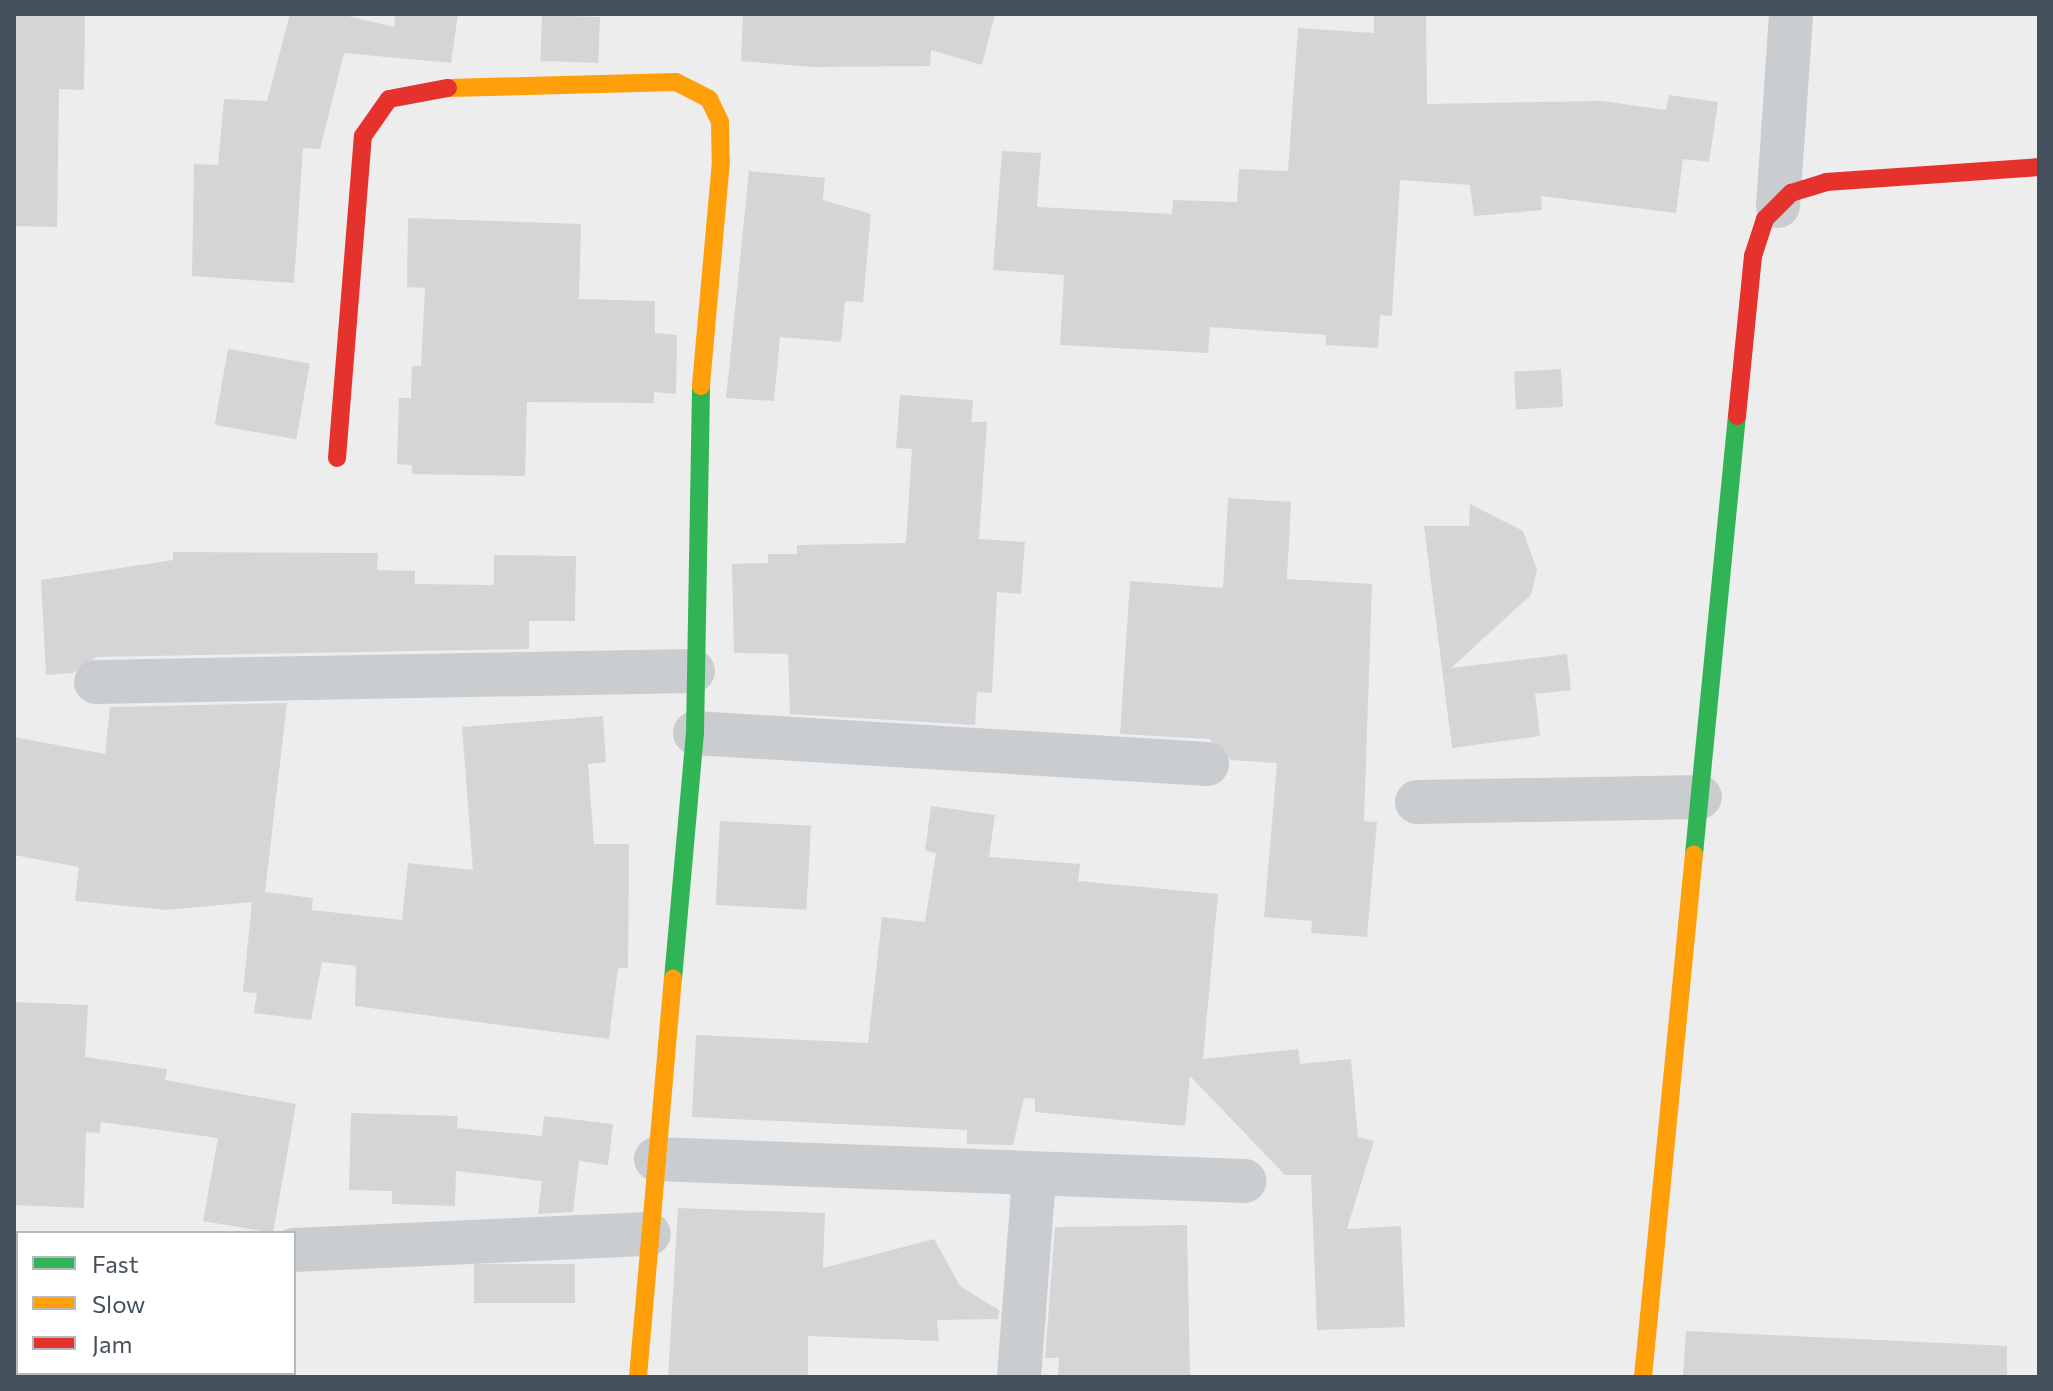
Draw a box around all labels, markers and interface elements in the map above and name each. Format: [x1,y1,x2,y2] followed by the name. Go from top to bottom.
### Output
[16,1231,296,1375] legend
[92,1249,139,1278] text: Fast
[92,1289,145,1318] text: Slow
[92,1329,132,1358] text: Jam

